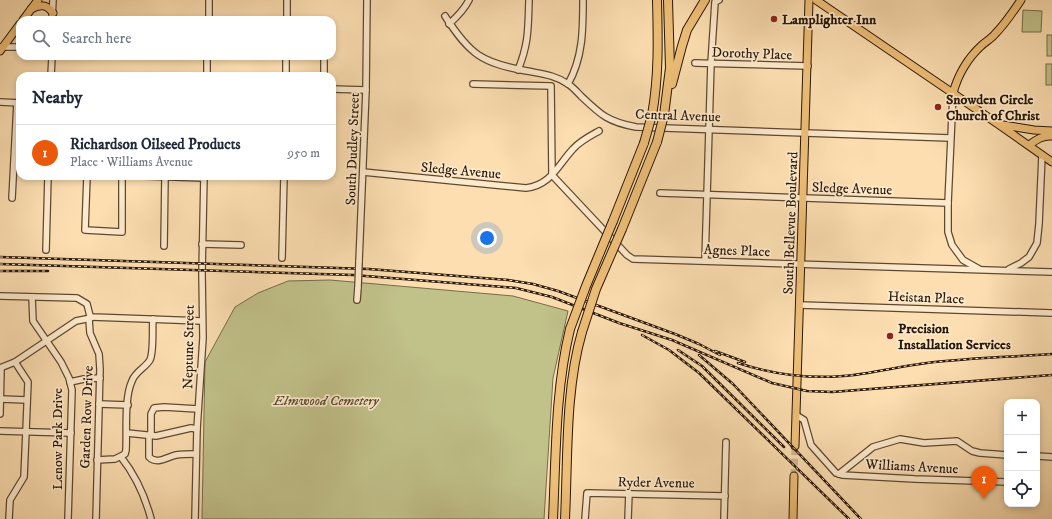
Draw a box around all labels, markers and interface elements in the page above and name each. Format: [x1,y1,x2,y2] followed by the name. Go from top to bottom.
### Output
[782,11,877,29] place label: Lamplighter Inn
[769,14,779,24] marker: Lamplighter Inn
[16,16,336,60] search box
[30,27,52,49] icon: search
[62,29,131,48] text: Search here
[711,44,793,64] street label: Dorothy Place
[32,87,82,109] text: Nearby
[946,91,1040,125] place label: Snowden Circle Church of Christ
[342,92,364,206] street label: South Dudley Street
[933,102,943,112] marker: Snowden Circle Church of Christ
[635,106,721,126] street label: Central Avenue
[70,135,241,154] text: Richardson Oilseed Products
[43,145,47,161] text: 1
[288,145,320,161] text: 950 m
[780,151,802,295] street label: South Bellevue Boulevard
[70,154,193,170] text: Place · Williams Avenue
[420,159,502,183] street label: Sledge Avenue
[812,179,893,199] street label: Sledge Avenue
[477,228,497,248] your location
[703,241,771,261] street label: Agnes Place
[887,288,965,308] street label: Heistan Place
[179,304,199,389] street label: Neptune Street
[898,320,1011,354] place label: Precision Installation Services
[885,331,895,341] marker: Precision Installation Services
[76,365,98,469] street label: Garden Row Drive
[49,388,67,490] street label: Lenow Park Drive
[272,392,380,410] park label: Elmwood Cemetery
[1004,399,1040,507] map controls
[1004,399,1040,435] button: +
[1004,435,1040,471] button: −
[864,456,959,478] street label: Williams Avenue
[971,466,997,499] pin: 1
[1004,471,1040,507] button: locate
[617,473,695,493] street label: Ryder Avenue

